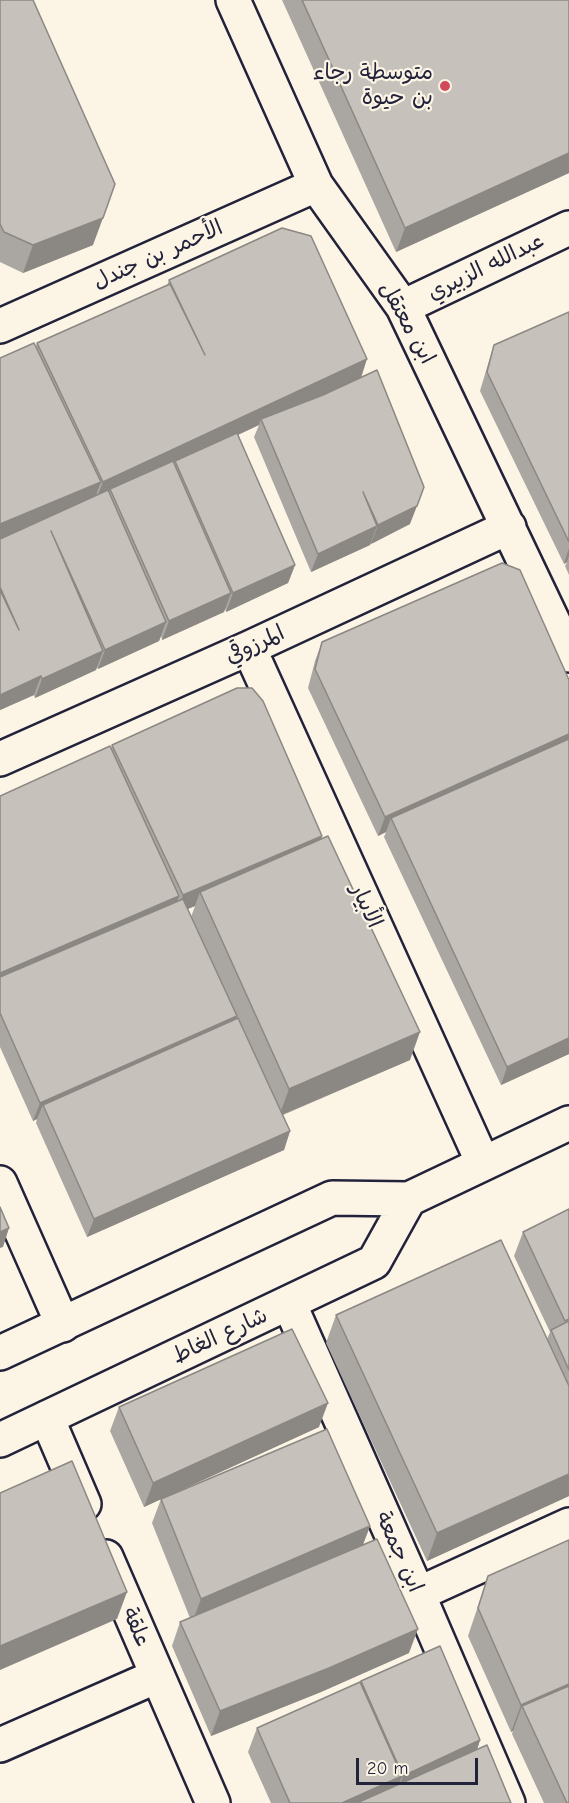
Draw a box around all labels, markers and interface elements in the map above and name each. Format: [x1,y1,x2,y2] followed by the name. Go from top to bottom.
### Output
[313,60,433,112] place label: متوسطة رجاء بن حيوة
[438,79,452,93] marker: متوسطة رجاء بن حيوة
[89,215,227,295] street label: الأحمر بن جندل
[424,228,548,306] street label: عبدالله الزبيري
[374,277,440,369] street label: ابن معتقل
[221,620,289,670] street label: المرزوقي
[344,880,388,932] street label: الأبيار
[168,1302,272,1370] street label: شارع الغاط
[369,1507,429,1597] street label: ابن جمعة
[116,1603,156,1651] street label: علقة
[359,1746,480,1784] scale bar
[367,1758,408,1779] text: 20 m

